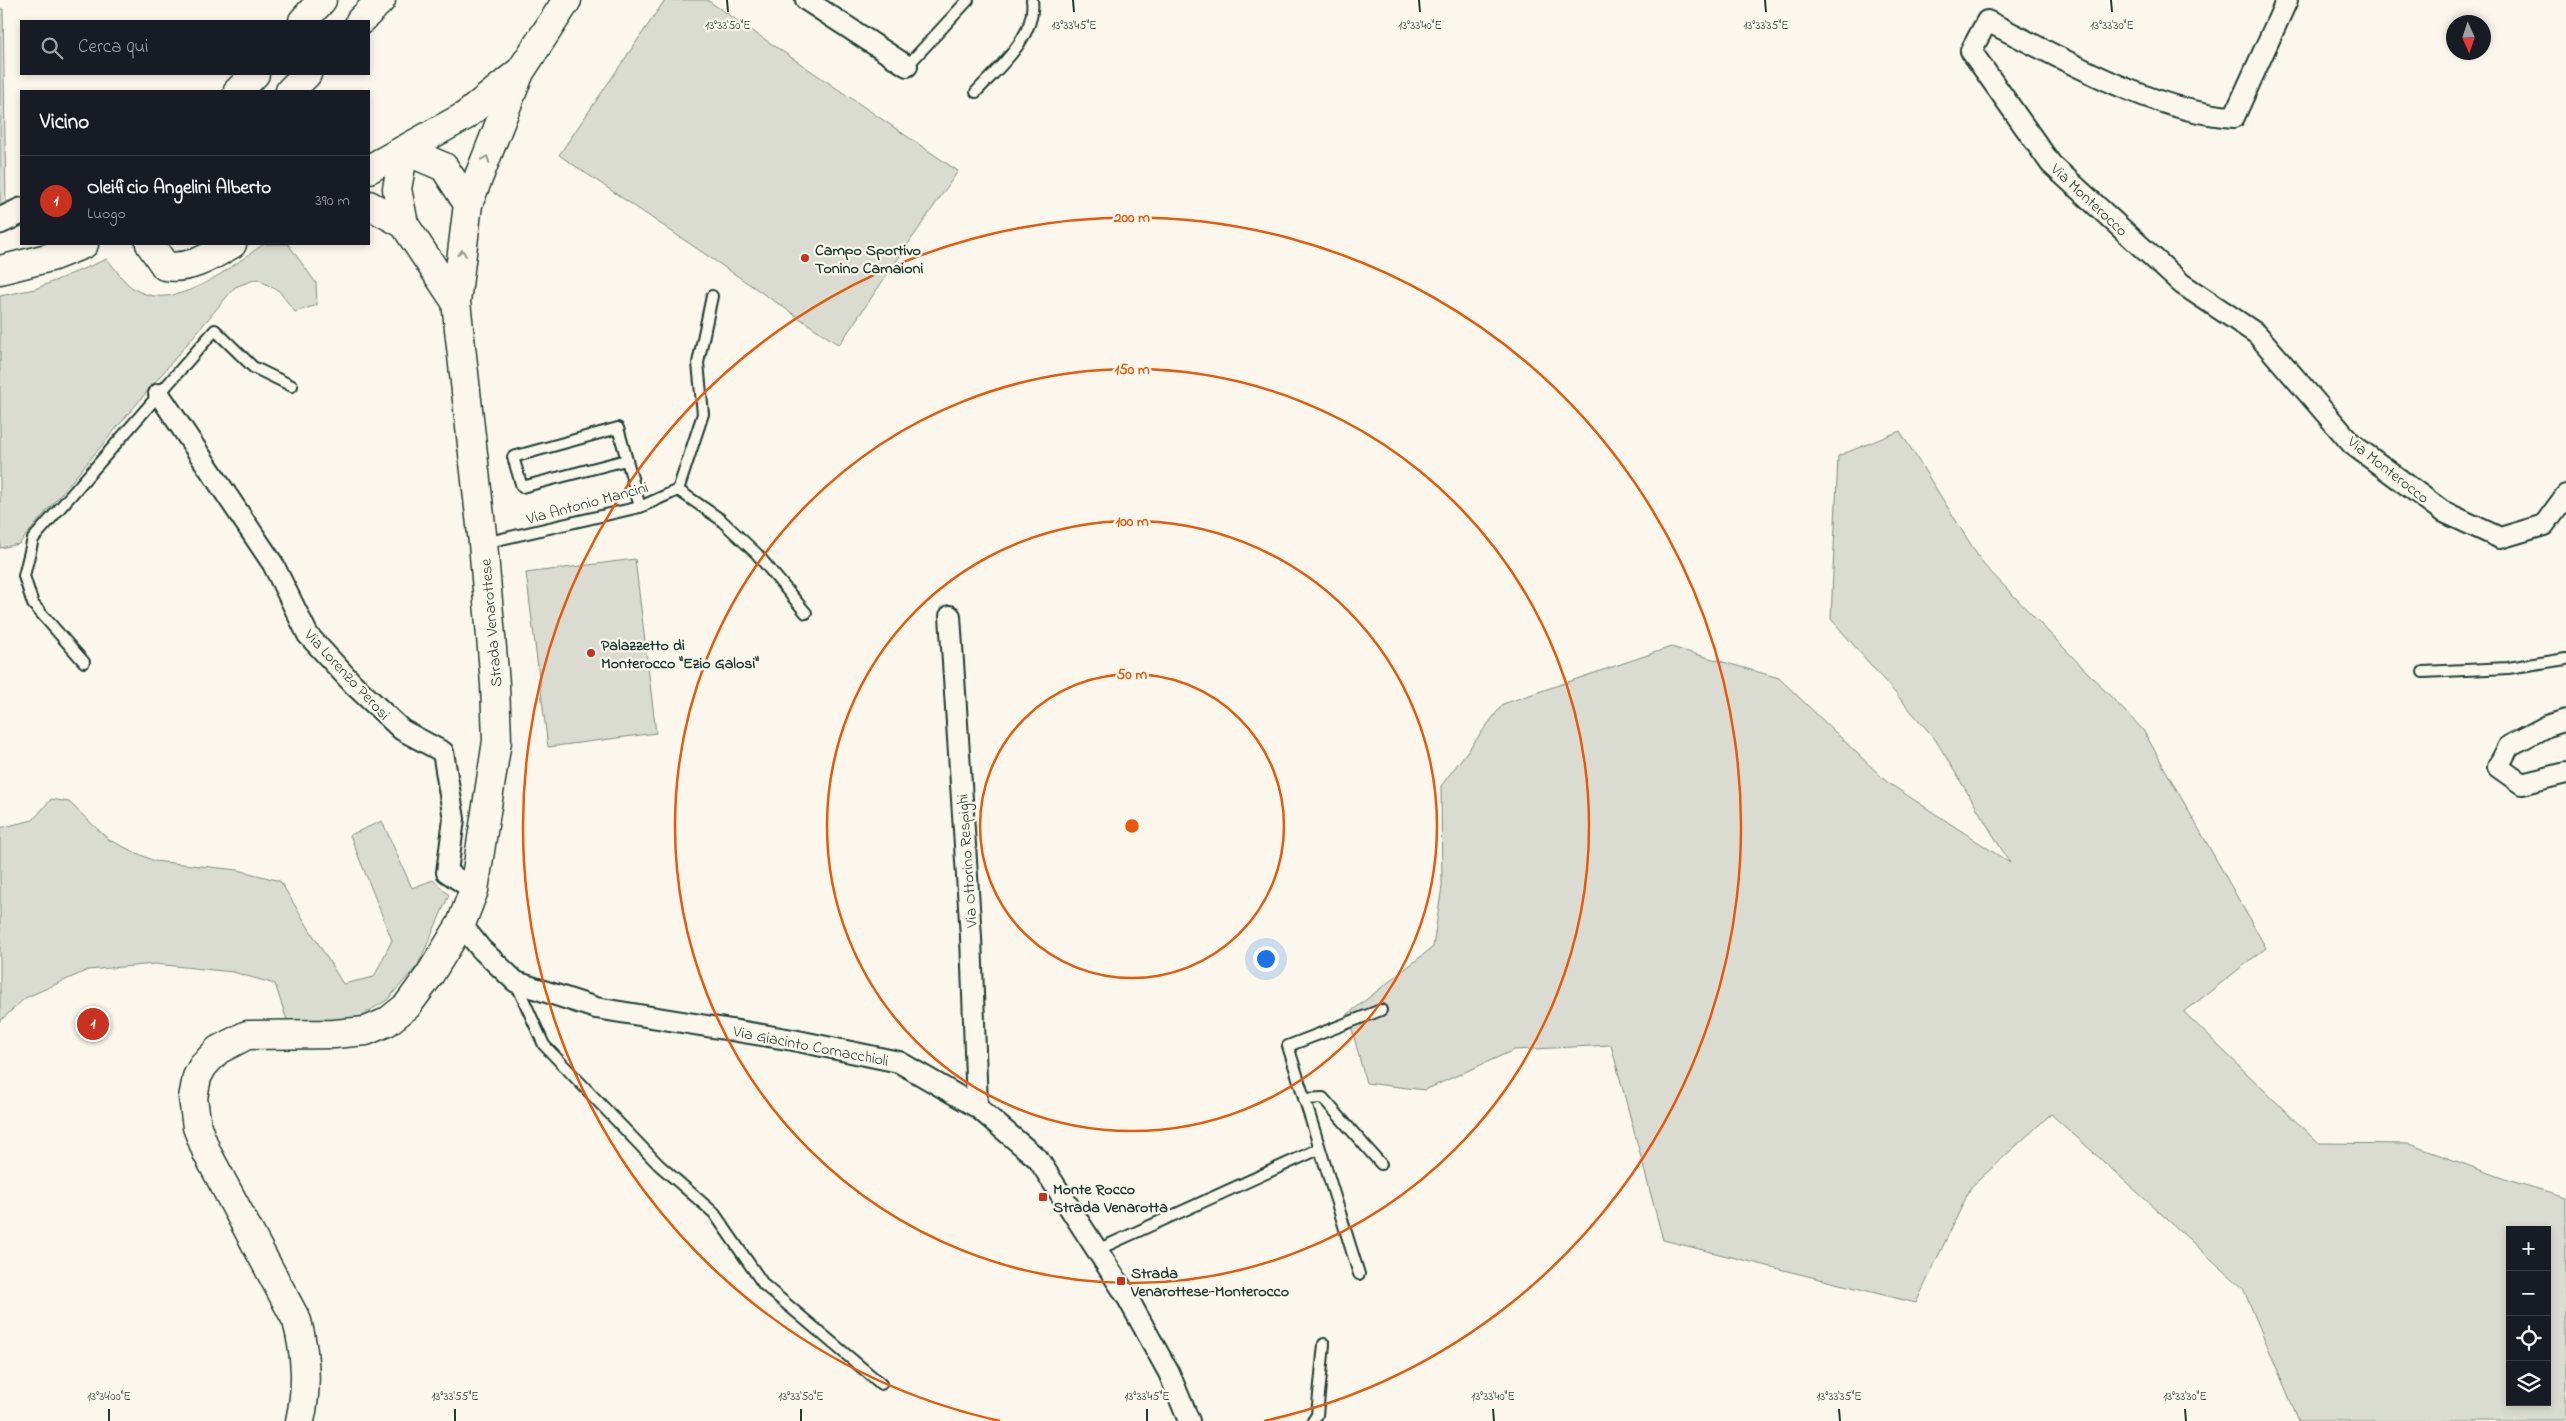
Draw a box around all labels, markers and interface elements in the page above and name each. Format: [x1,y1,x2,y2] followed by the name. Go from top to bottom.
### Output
[2446,15,2491,60] north arrow
[705,17,751,35] text: 13°33'50"E
[1051,17,1097,35] text: 13°33'45"E
[1398,17,1442,35] text: 13°33'40"E
[1743,17,1789,35] text: 13°33'35"E
[2090,17,2134,35] text: 13°33'30"E
[20,20,370,75] search box
[38,34,66,62] icon: search
[78,34,148,61] text: Cerca qui
[40,108,89,138] text: Vicino
[480,155,490,163] one-way arrow
[2044,158,2133,243] street label: Via Monterocco
[87,175,271,202] text: Oleificio Angelini Alberto
[53,189,59,213] text: 1
[315,189,350,213] text: 390 m
[87,202,126,226] text: Luogo
[1113,207,1150,229] text: 200 m
[815,239,923,281] place label: Campo Sportivo Tonino Camaioni
[456,249,467,257] one-way arrow
[799,252,811,264] marker: Campo Sportivo Tonino Camaioni
[1114,359,1150,381] text: 150 m
[2341,430,2434,510] street label: Via Monterocco
[523,476,651,532] street label: Via Antonio Mancini
[1115,511,1149,533] text: 100 m
[474,557,510,688] street label: Strada Venarottese
[297,624,395,726] street label: Via Lorenzo Perosi
[601,634,759,676] place label: Palazzetto di Monterocco "Ezio Galosi"
[585,647,597,659] marker: Palazzetto di Monterocco "Ezio Galosi"
[1117,664,1148,686] text: 50 m
[951,793,985,930] street label: Via Ottorino Respighi
[1123,817,1141,835] centre of rings
[1253,946,1279,972] your location
[77,1005,109,1043] pin: 1
[730,1020,890,1074] street label: Via Giacinto Cornacchioli
[1053,1178,1168,1220] place label: Monte Rocco Strada Venarotta
[1037,1191,1049,1203] marker: Monte Rocco Strada Venarotta
[2506,1226,2551,1406] map controls
[2506,1226,2551,1271] button: +
[1130,1262,1289,1304] place label: Strada Venarottese-Monterocco
[2506,1271,2551,1316] button: −
[1115,1275,1127,1287] marker: Strada Venarottese-Monterocco
[2506,1316,2551,1361] button: locate
[2506,1361,2551,1406] button: layers
[87,1388,131,1406] text: 13°34'00"E
[432,1388,478,1406] text: 13°33'55"E
[778,1388,824,1406] text: 13°33'50"E
[1124,1388,1170,1406] text: 13°33'45"E
[1471,1388,1515,1406] text: 13°33'40"E
[1816,1388,1862,1406] text: 13°33'35"E
[2163,1388,2207,1406] text: 13°33'30"E

